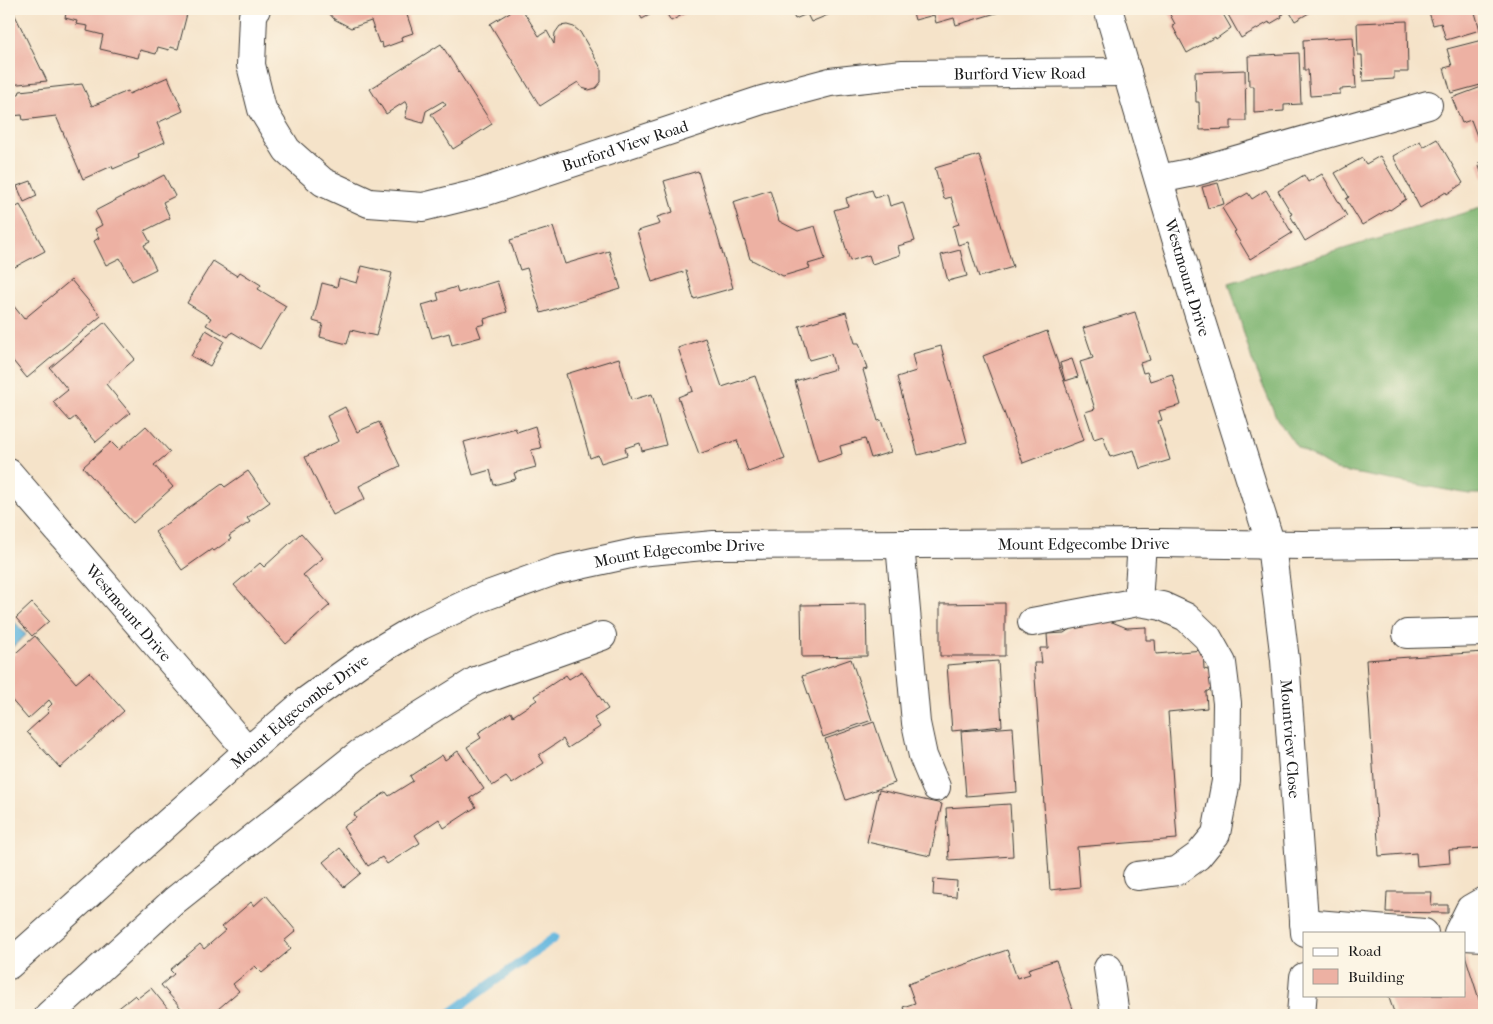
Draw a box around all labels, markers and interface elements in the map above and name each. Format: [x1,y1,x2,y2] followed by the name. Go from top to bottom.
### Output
[954,63,1086,83] street label: Burford View Road
[559,116,691,175] street label: Burford View Road
[1161,215,1215,339] street label: Westmount Drive
[998,533,1170,553] street label: Mount Edgecombe Drive
[592,535,765,571] street label: Mount Edgecombe Drive
[81,559,176,665] street label: Westmount Drive
[226,650,372,772] street label: Mount Edgecombe Drive
[1277,679,1305,799] street label: Mountview Close
[1303,932,1466,996] legend
[1348,942,1382,960] text: Road
[1348,968,1405,986] text: Building

